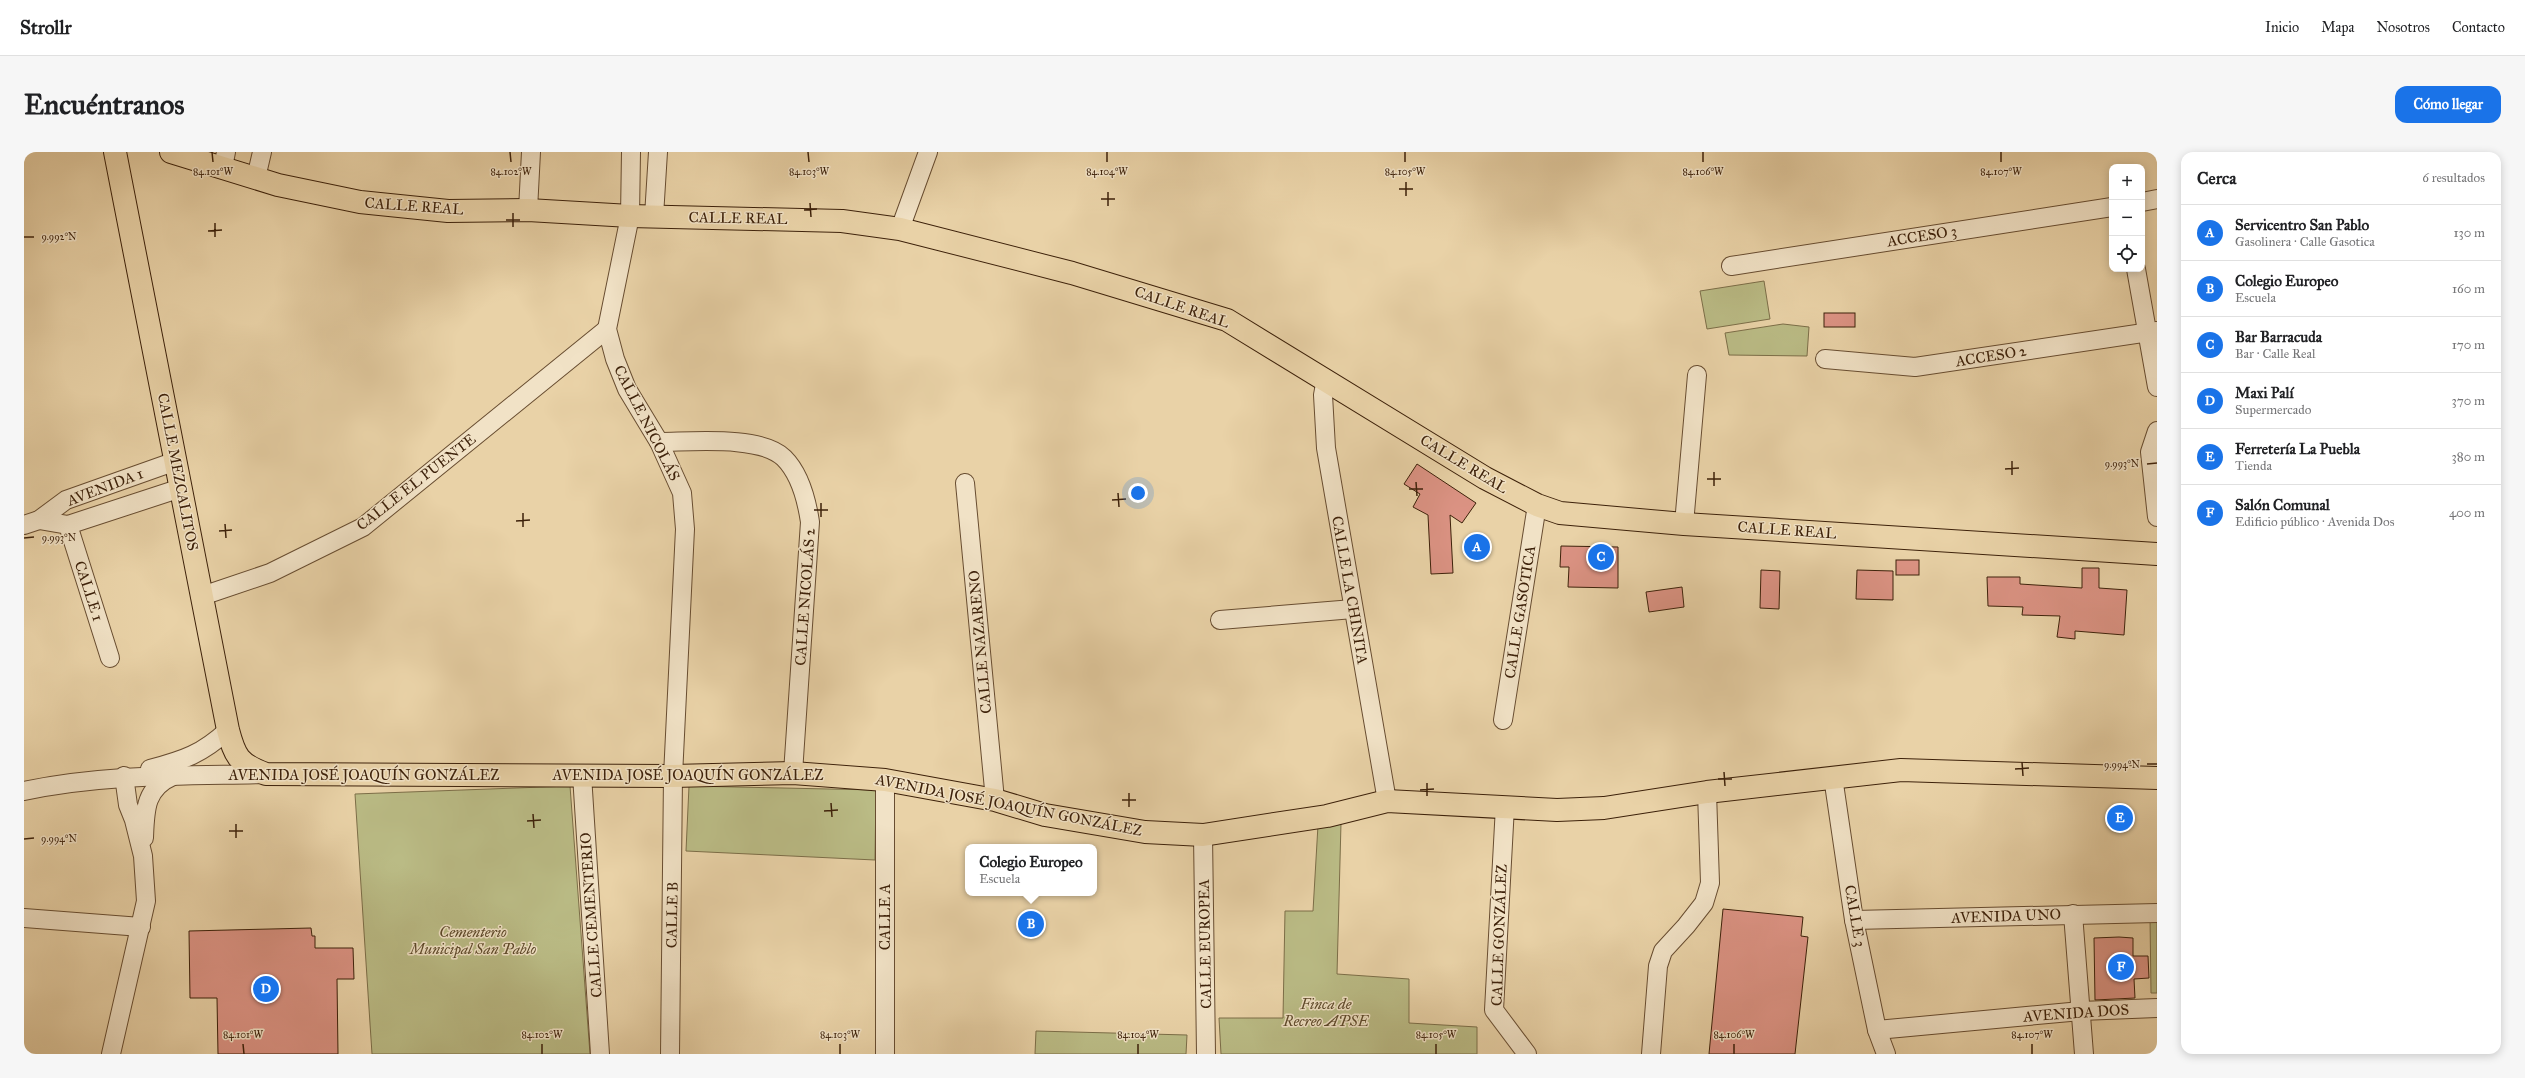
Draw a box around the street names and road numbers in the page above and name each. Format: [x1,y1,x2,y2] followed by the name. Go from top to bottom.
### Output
[364,194,464,218] street label: CALLE REAL
[688,208,788,228] street label: CALLE REAL
[1885,222,1958,251] street label: ACCESO 3
[1132,282,1232,332] street label: CALLE REAL
[1953,341,2028,371] street label: ACCESO 2
[610,362,685,484] street label: CALLE NICOLÁS
[154,392,202,552] street label: CALLE MEZCALITOS
[353,430,479,534] street label: CALLE EL PUENTE
[1417,431,1511,497] street label: CALLE REAL
[63,464,146,510] street label: AVENIDA 1
[1328,514,1372,666] street label: CALLE LA CHINITA
[1737,518,1837,542] street label: CALLE REAL
[790,527,819,666] street label: CALLE NICOLÁS 2
[1501,544,1539,680] street label: CALLE GASOTICA
[71,559,107,624] street label: CALLE 1
[965,570,995,714] street label: CALLE NAZARENO
[227,765,500,785] street label: AVENIDA JOSÉ JOAQUÍN GONZÁLEZ
[551,765,824,785] street label: AVENIDA JOSÉ JOAQUÍN GONZÁLEZ
[873,769,1144,841] street label: AVENIDA JOSÉ JOAQUÍN GONZÁLEZ
[576,832,606,998] street label: CALLE CEMENTERIO
[1487,864,1510,1006] street label: CALLE GONZÁLEZ
[1195,879,1215,1009] street label: CALLE EUROPEA
[662,882,682,948] street label: CALLE B
[876,884,894,950] street label: CALLE A
[1841,884,1869,948] street label: CALLE 3
[1950,905,2061,927] street label: AVENIDA UNO
[2021,1000,2130,1026] street label: AVENIDA DOS

